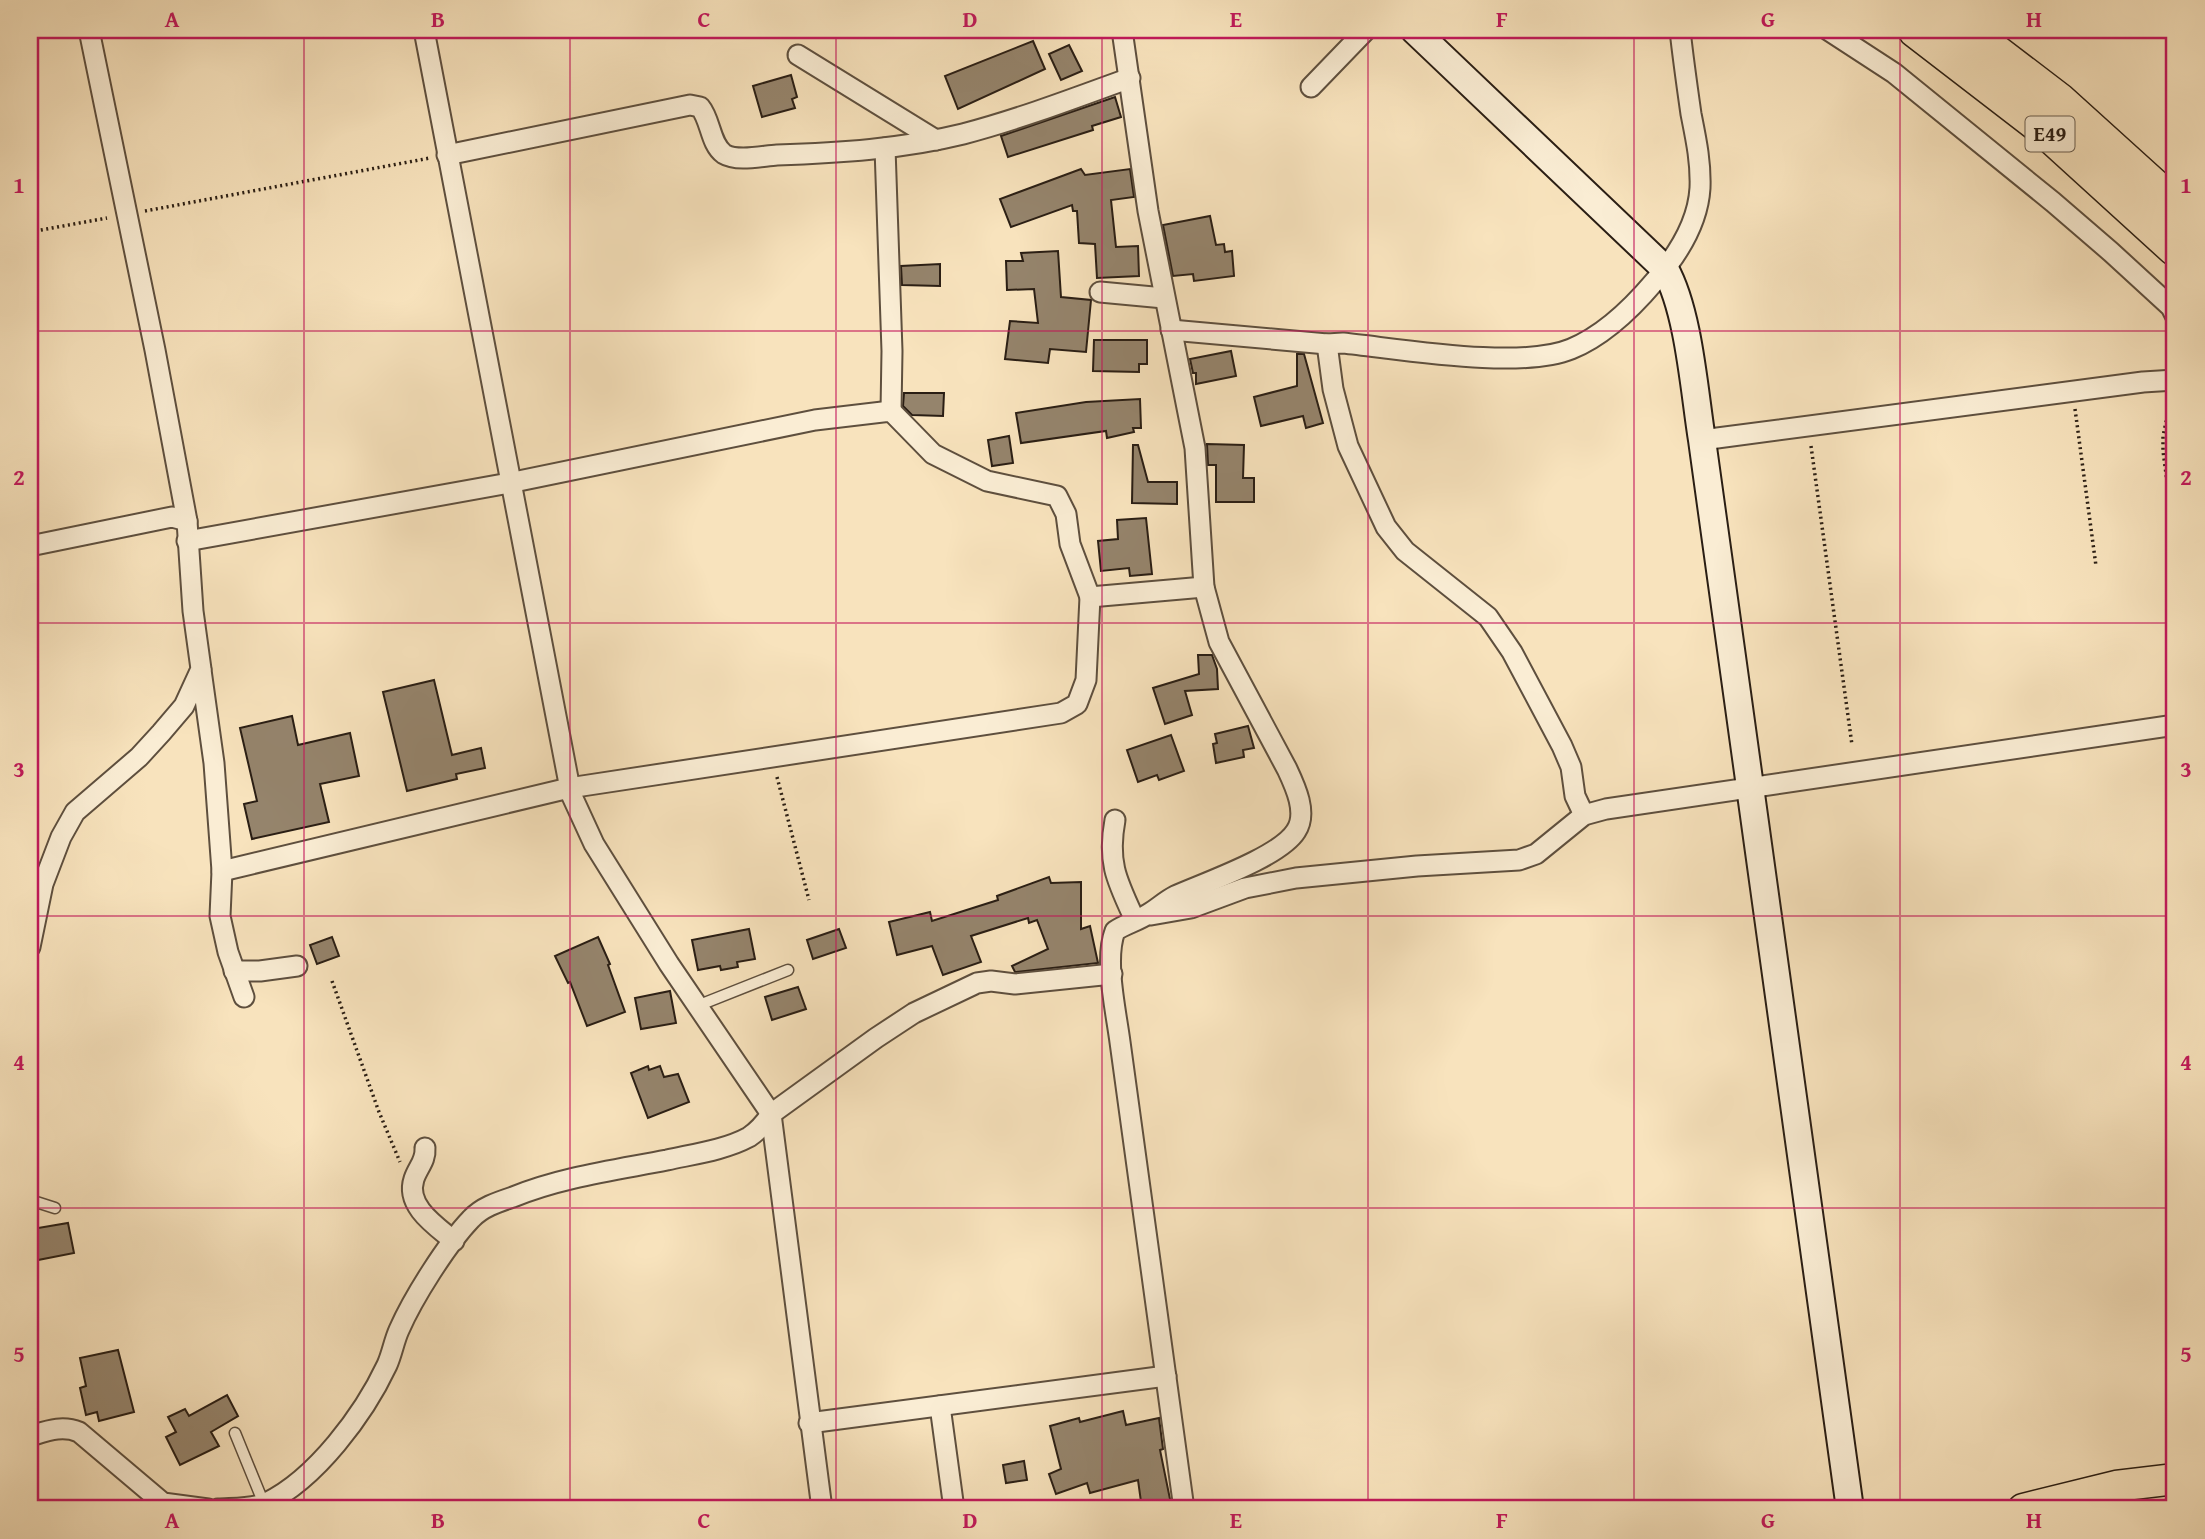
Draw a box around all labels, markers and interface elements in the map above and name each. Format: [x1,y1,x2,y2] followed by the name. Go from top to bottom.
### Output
[165,2,180,35] text: A
[431,2,445,35] text: B
[697,2,711,35] text: C
[963,2,978,35] text: D
[1230,2,1242,35] text: E
[1496,2,1508,35] text: F
[1761,2,1775,35] text: G
[2026,2,2042,35] text: H
[2025,116,2074,152] road number: E49
[13,168,25,201] text: 1
[2180,168,2192,201] text: 1
[13,460,25,493] text: 2
[2180,460,2192,493] text: 2
[13,752,25,785] text: 3
[2180,752,2192,785] text: 3
[13,1045,25,1078] text: 4
[2180,1045,2192,1078] text: 4
[13,1337,25,1370] text: 5
[2180,1337,2192,1370] text: 5
[165,1503,180,1536] text: A
[431,1503,445,1536] text: B
[697,1503,711,1536] text: C
[963,1503,978,1536] text: D
[1230,1503,1242,1536] text: E
[1496,1503,1508,1536] text: F
[1761,1503,1775,1536] text: G
[2026,1503,2042,1536] text: H

